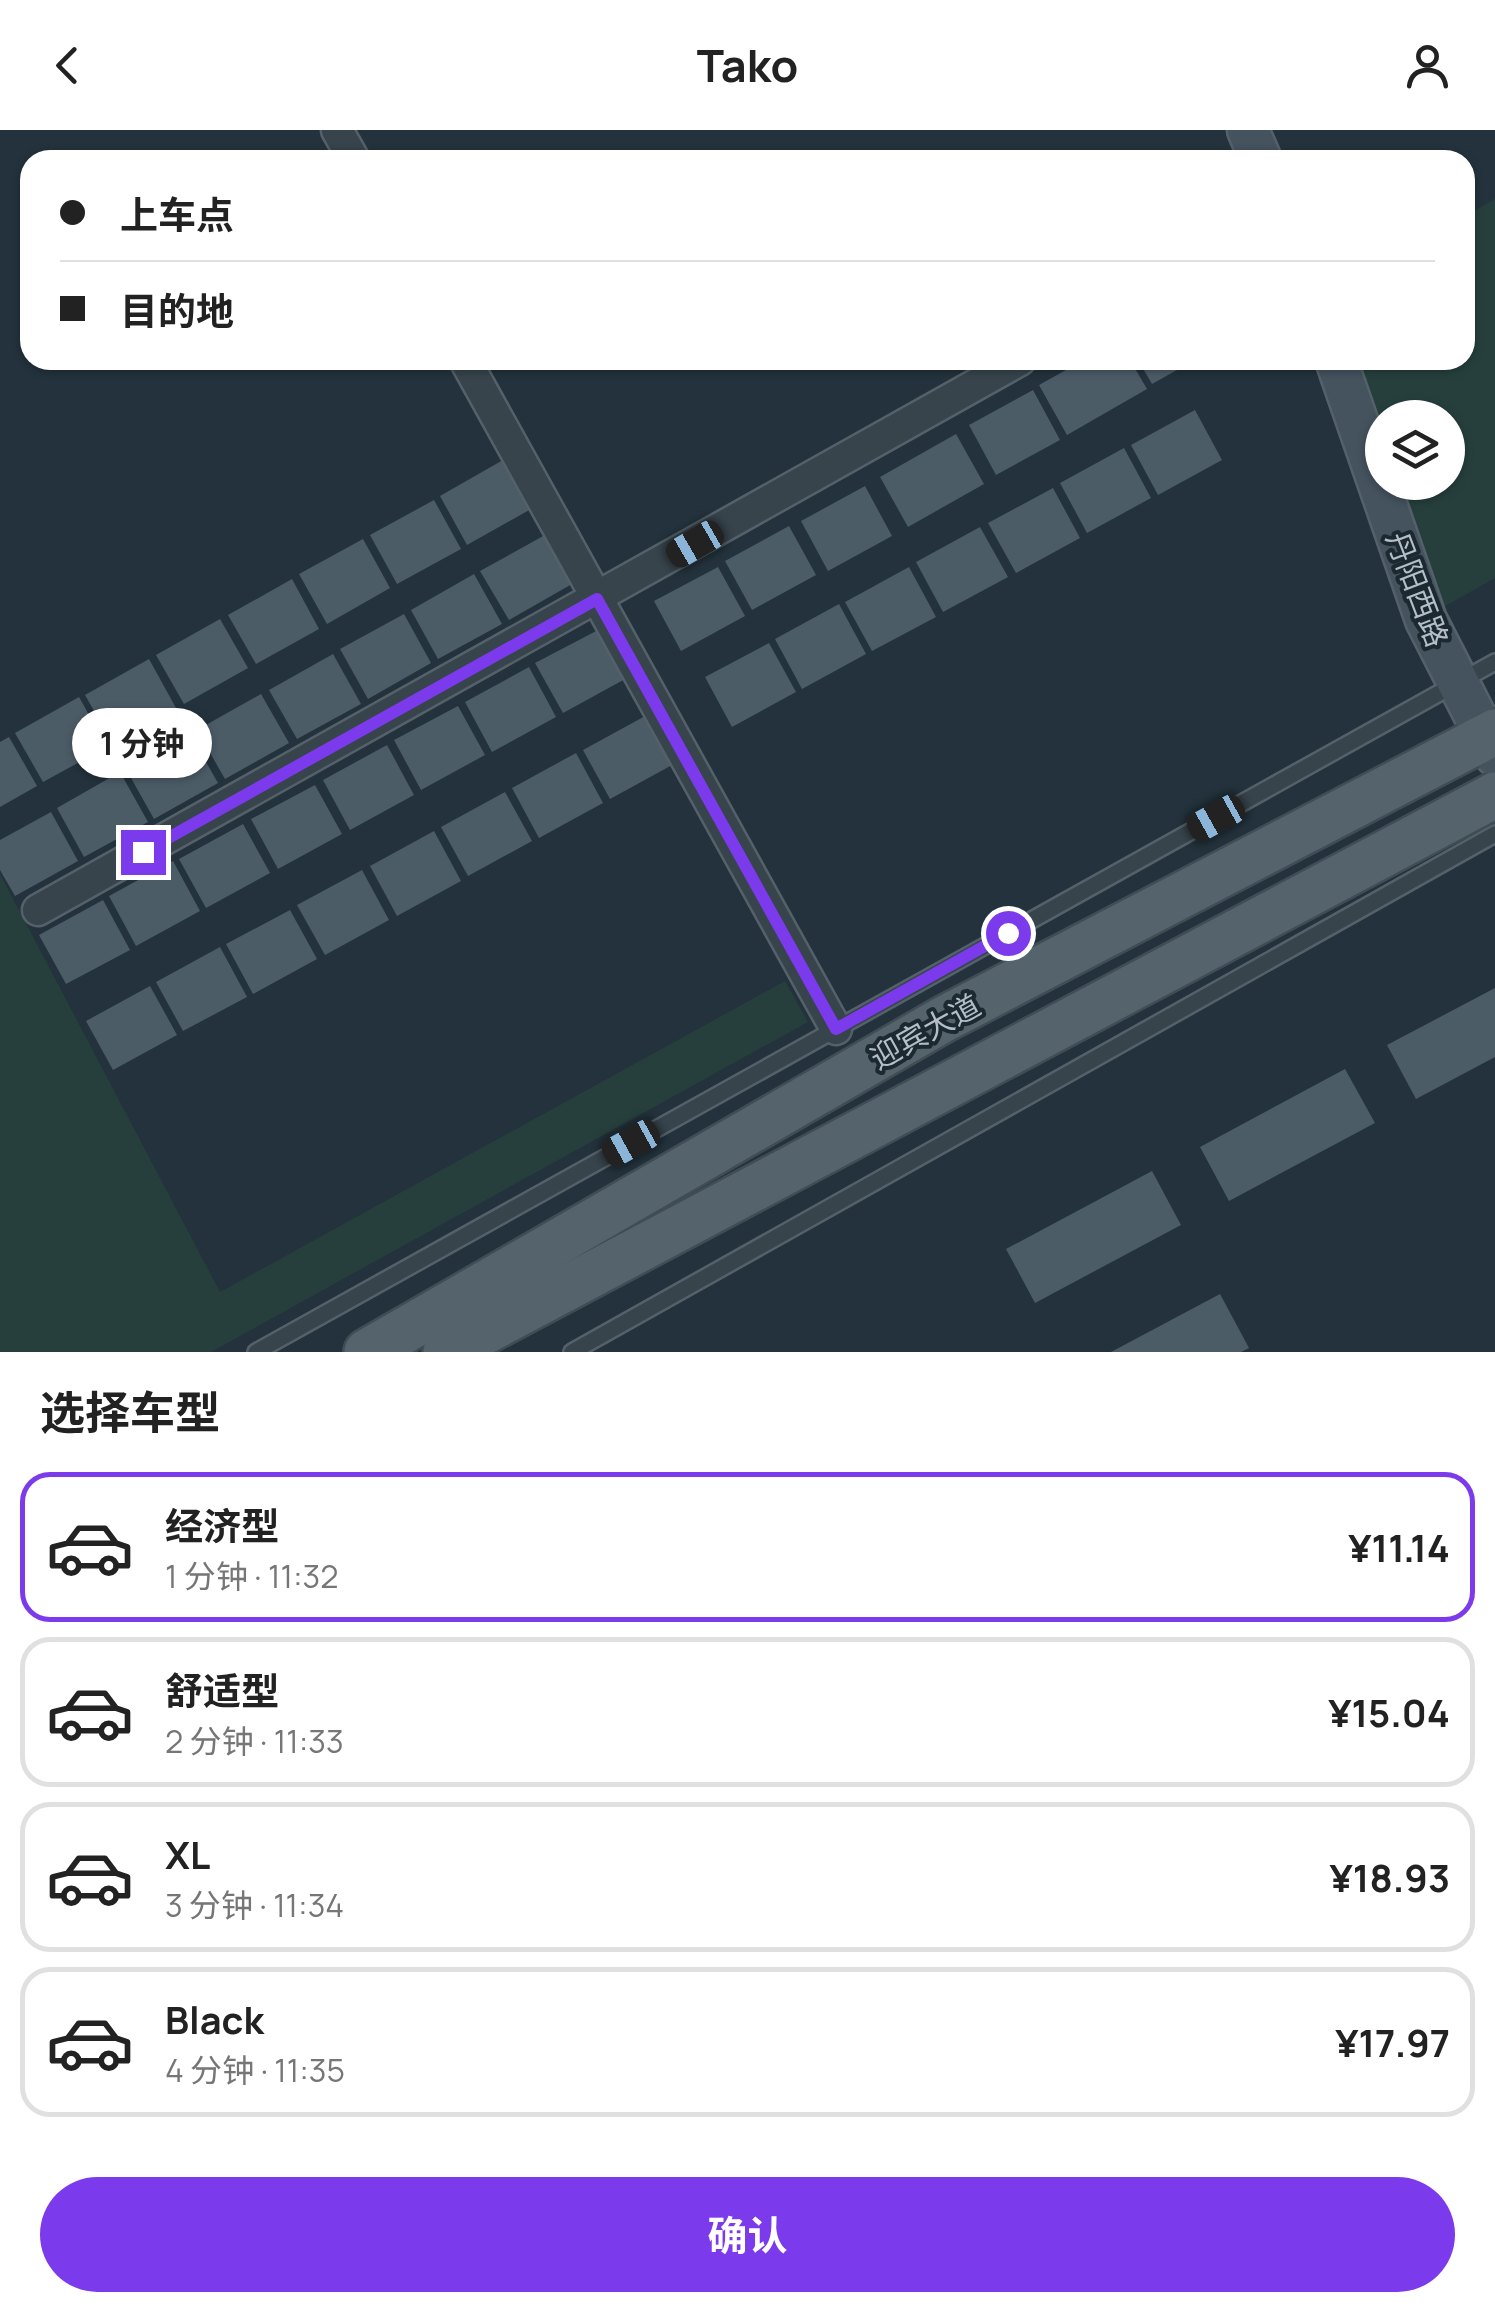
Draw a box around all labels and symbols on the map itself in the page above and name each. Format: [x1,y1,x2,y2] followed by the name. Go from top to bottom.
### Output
[662,516,728,572] car
[1377,526,1459,652] street label: 丹阳西路
[73,707,213,777] callout: 1 分钟
[1182,790,1250,846] car
[121,830,166,875] route end
[986,911,1031,956] route start
[863,984,987,1078] street label: 迎宾大道
[597,1115,665,1171] car

